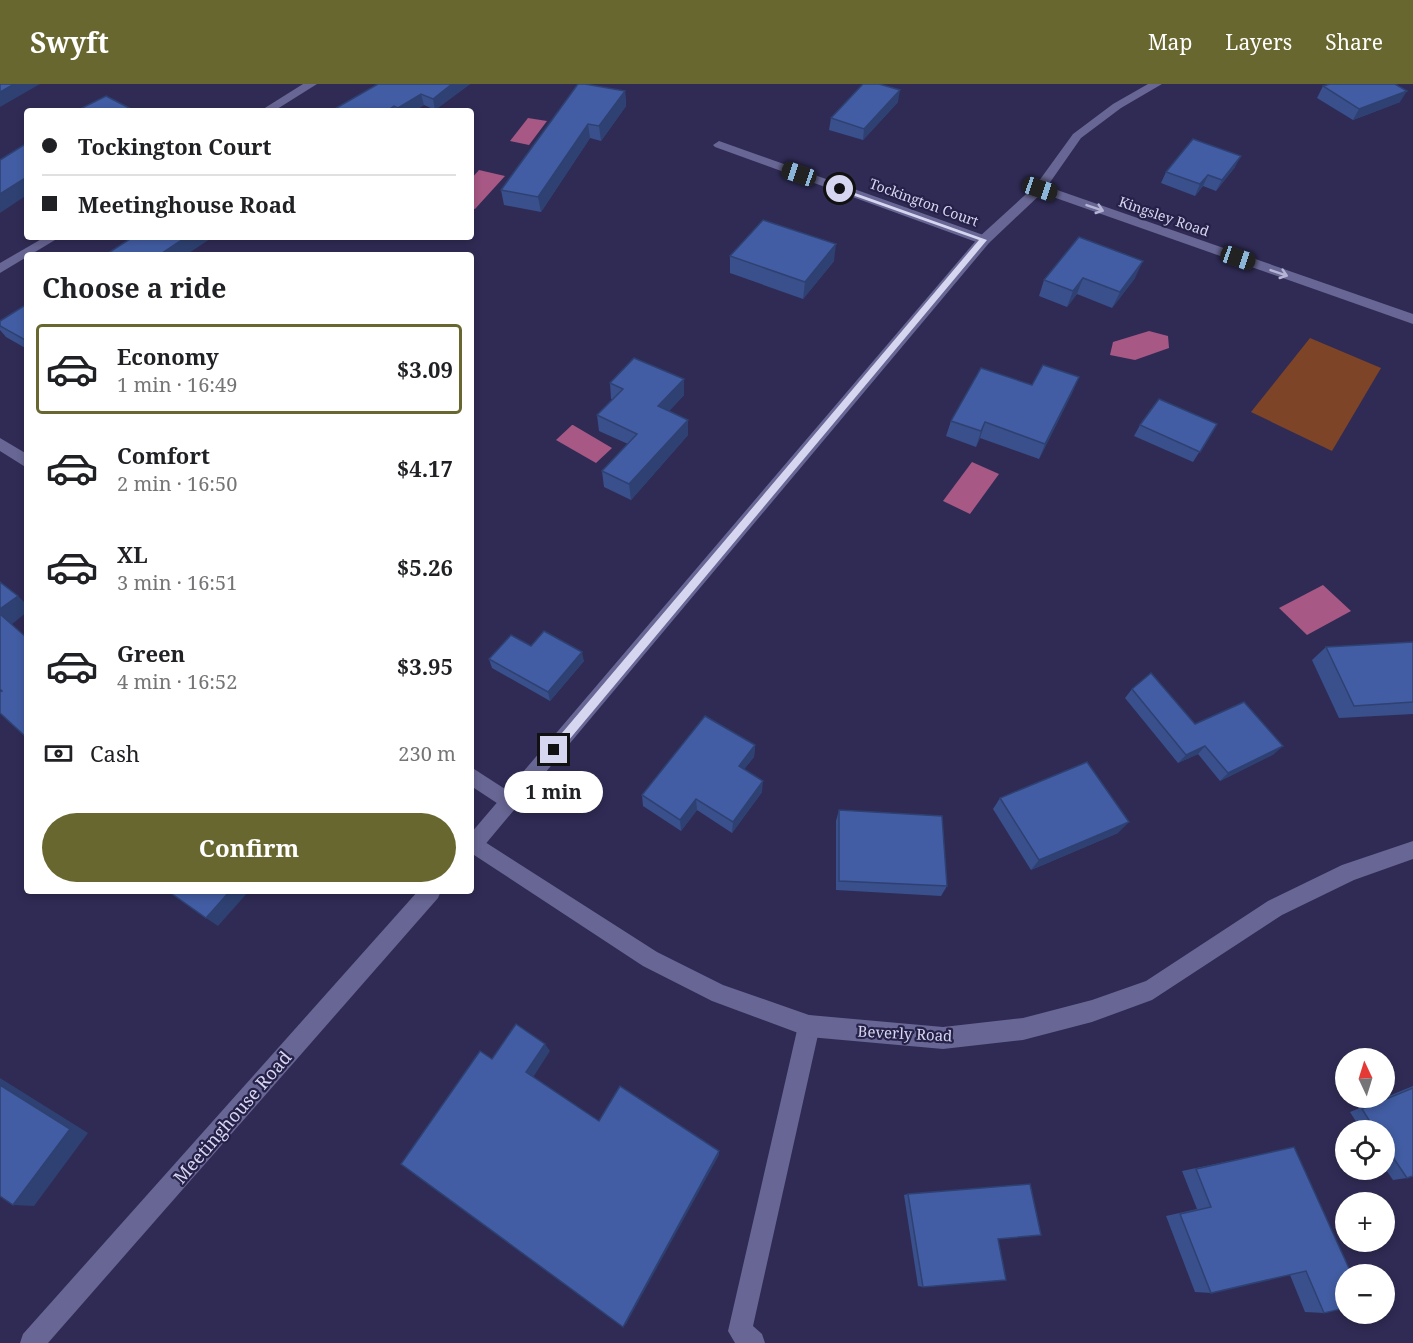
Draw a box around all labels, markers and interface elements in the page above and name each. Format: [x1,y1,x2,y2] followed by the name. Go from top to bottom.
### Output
[30,23,109,61] text: Swyft
[1148,28,1192,56] text: Map
[1225,28,1292,56] text: Layers
[1325,28,1383,56] text: Share
[78,131,272,161] text: Tockington Court
[779,160,819,188] car
[867,173,981,231] street label: Tockington Court
[826,175,853,202] route start
[1020,175,1060,203] car
[78,189,296,219] text: Meetinghouse Road
[1116,192,1212,240] street label: Kingsley Road
[1086,203,1104,214] one-way arrow
[1218,244,1258,272] car
[1270,268,1288,279] one-way arrow
[42,269,227,306] text: Choose a ride
[117,341,219,371] text: Economy
[45,342,99,396] icon: car
[397,354,453,384] text: $3.09
[117,371,237,398] text: 1 min · 16:49
[117,440,210,470] text: Comfort
[45,441,99,495] icon: car
[397,453,453,483] text: $4.17
[117,470,237,497] text: 2 min · 16:50
[117,539,148,569] text: XL
[45,540,99,594] icon: car
[397,552,453,582] text: $5.26
[117,569,237,596] text: 3 min · 16:51
[117,638,185,668] text: Green
[45,639,99,693] icon: car
[397,651,453,681] text: $3.95
[117,668,237,695] text: 4 min · 16:52
[540,736,567,763] route end
[42,737,75,770] icon: cash
[90,738,140,768] text: Cash
[398,740,456,767] text: 230 m
[504,771,604,813] callout: 1 min
[525,778,582,805] text: 1 min
[42,813,456,882] button: Confirm
[857,1021,953,1045] street label: Beverly Road
[168,1046,296,1188] street label: Meetinghouse Road
[1335,1048,1395,1108] north arrow
[1335,1048,1395,1324] map controls
[1335,1120,1395,1180] button: locate
[1335,1192,1395,1252] button: +
[1335,1264,1395,1324] button: −

